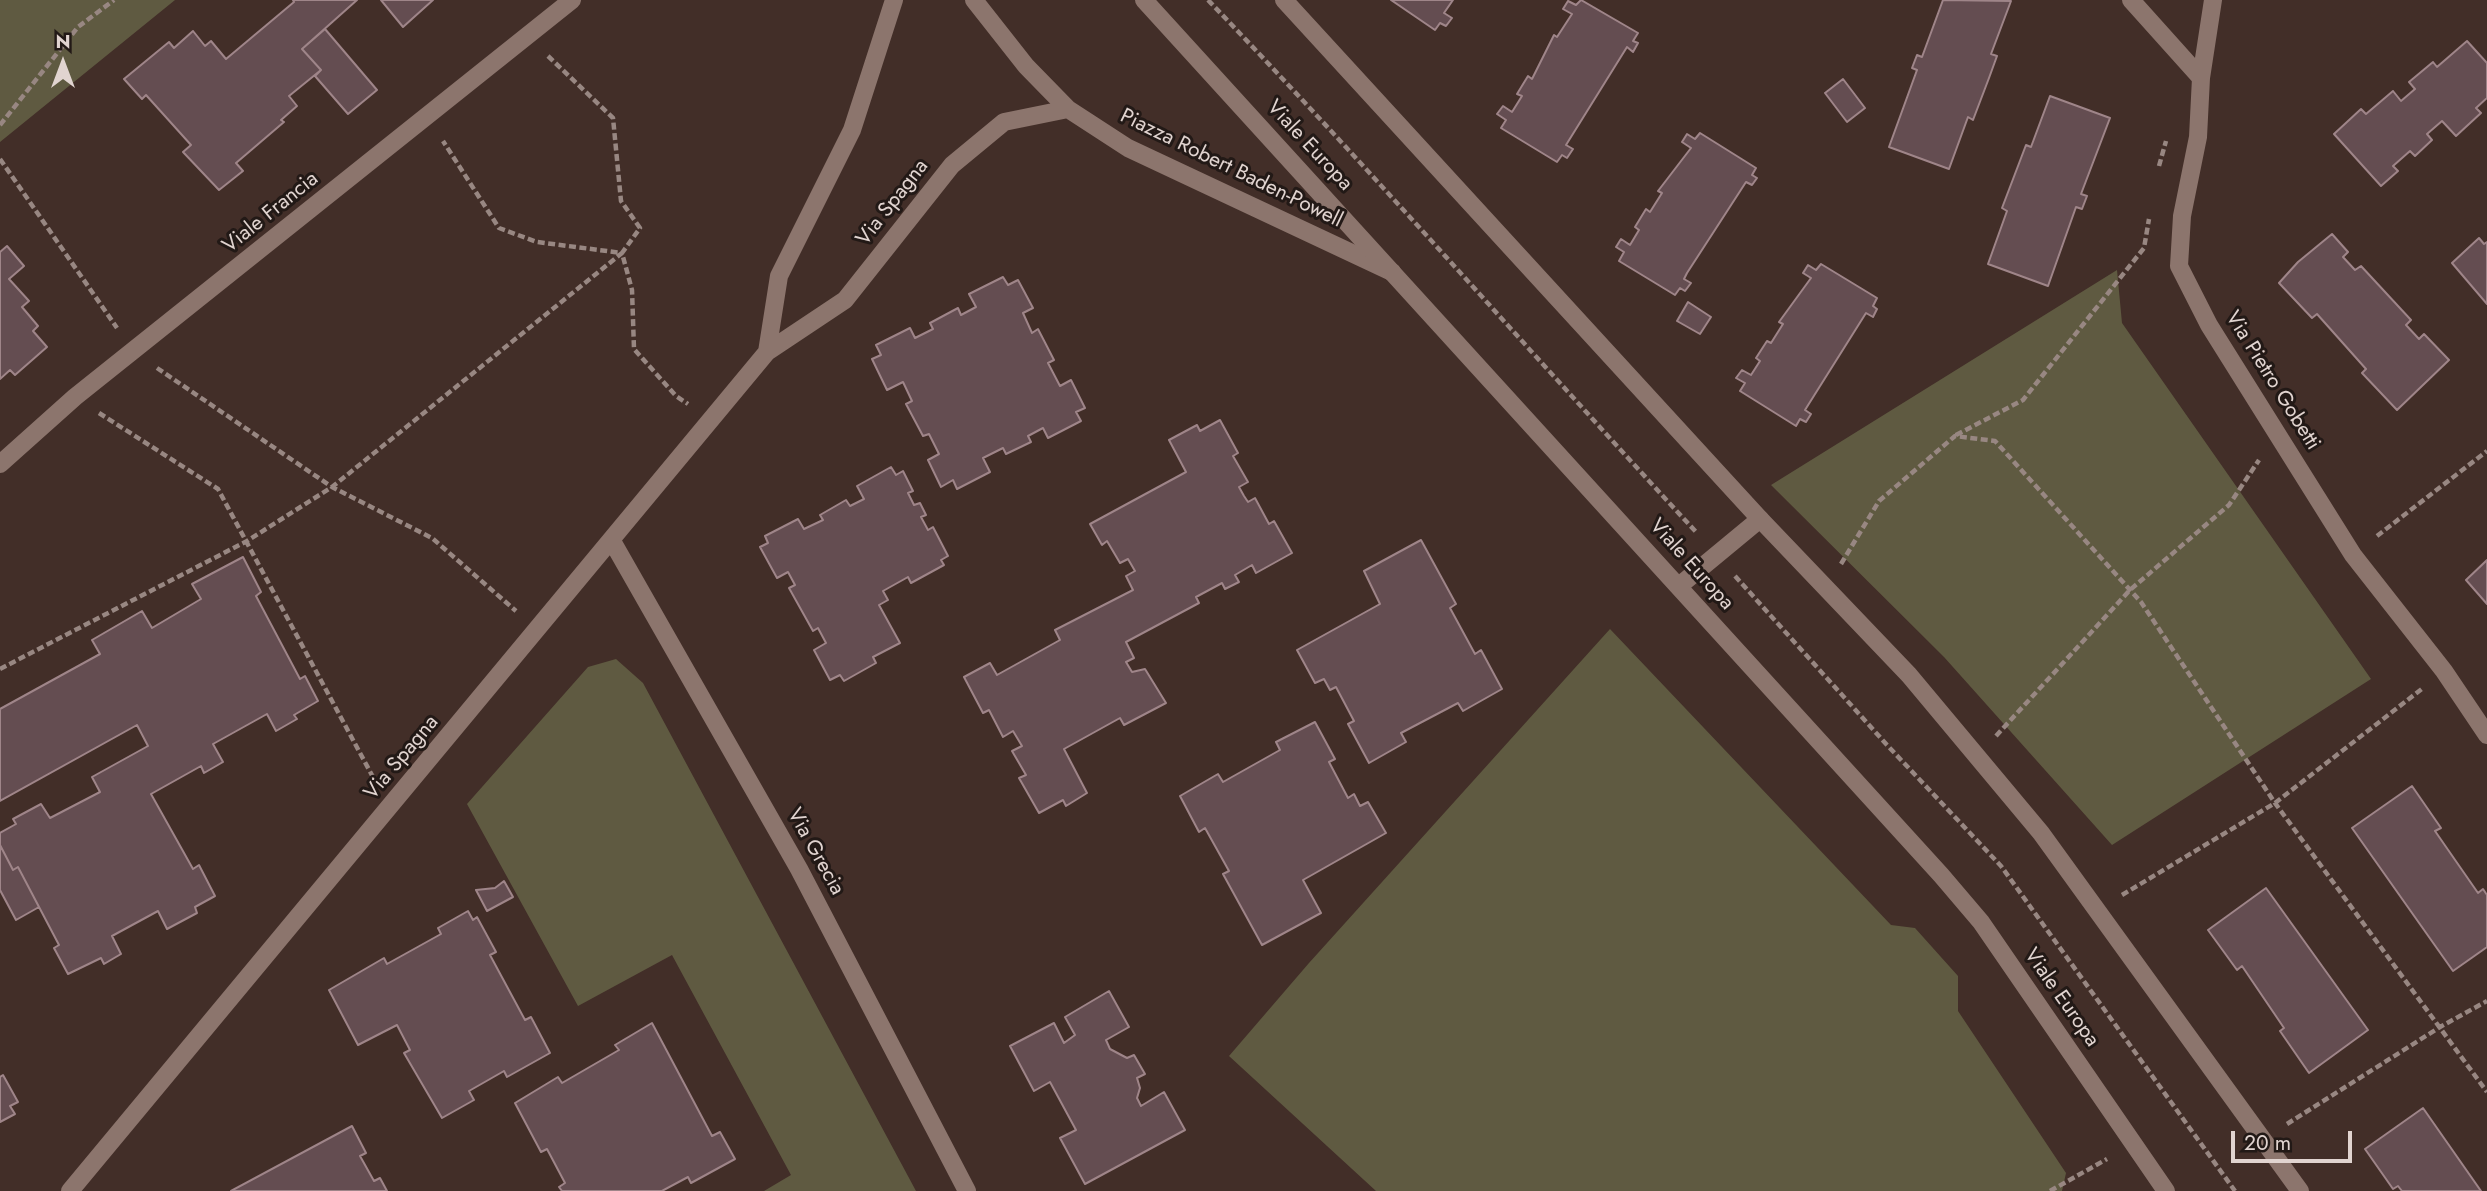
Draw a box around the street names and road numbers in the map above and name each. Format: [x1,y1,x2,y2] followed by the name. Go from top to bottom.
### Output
[1261,96,1357,196] street label: Viale Europa
[1116,104,1346,234] street label: Piazza Robert Baden-Powell
[852,155,934,251] street label: Via Spagna
[218,167,324,259] street label: Viale Francia
[2219,307,2325,455] street label: Via Pietro Gobetti
[1643,514,1739,616] street label: Viale Europa
[359,711,445,805] street label: Via Spagna
[781,804,849,900] street label: Via Grecia
[2018,944,2104,1052] street label: Viale Europa

